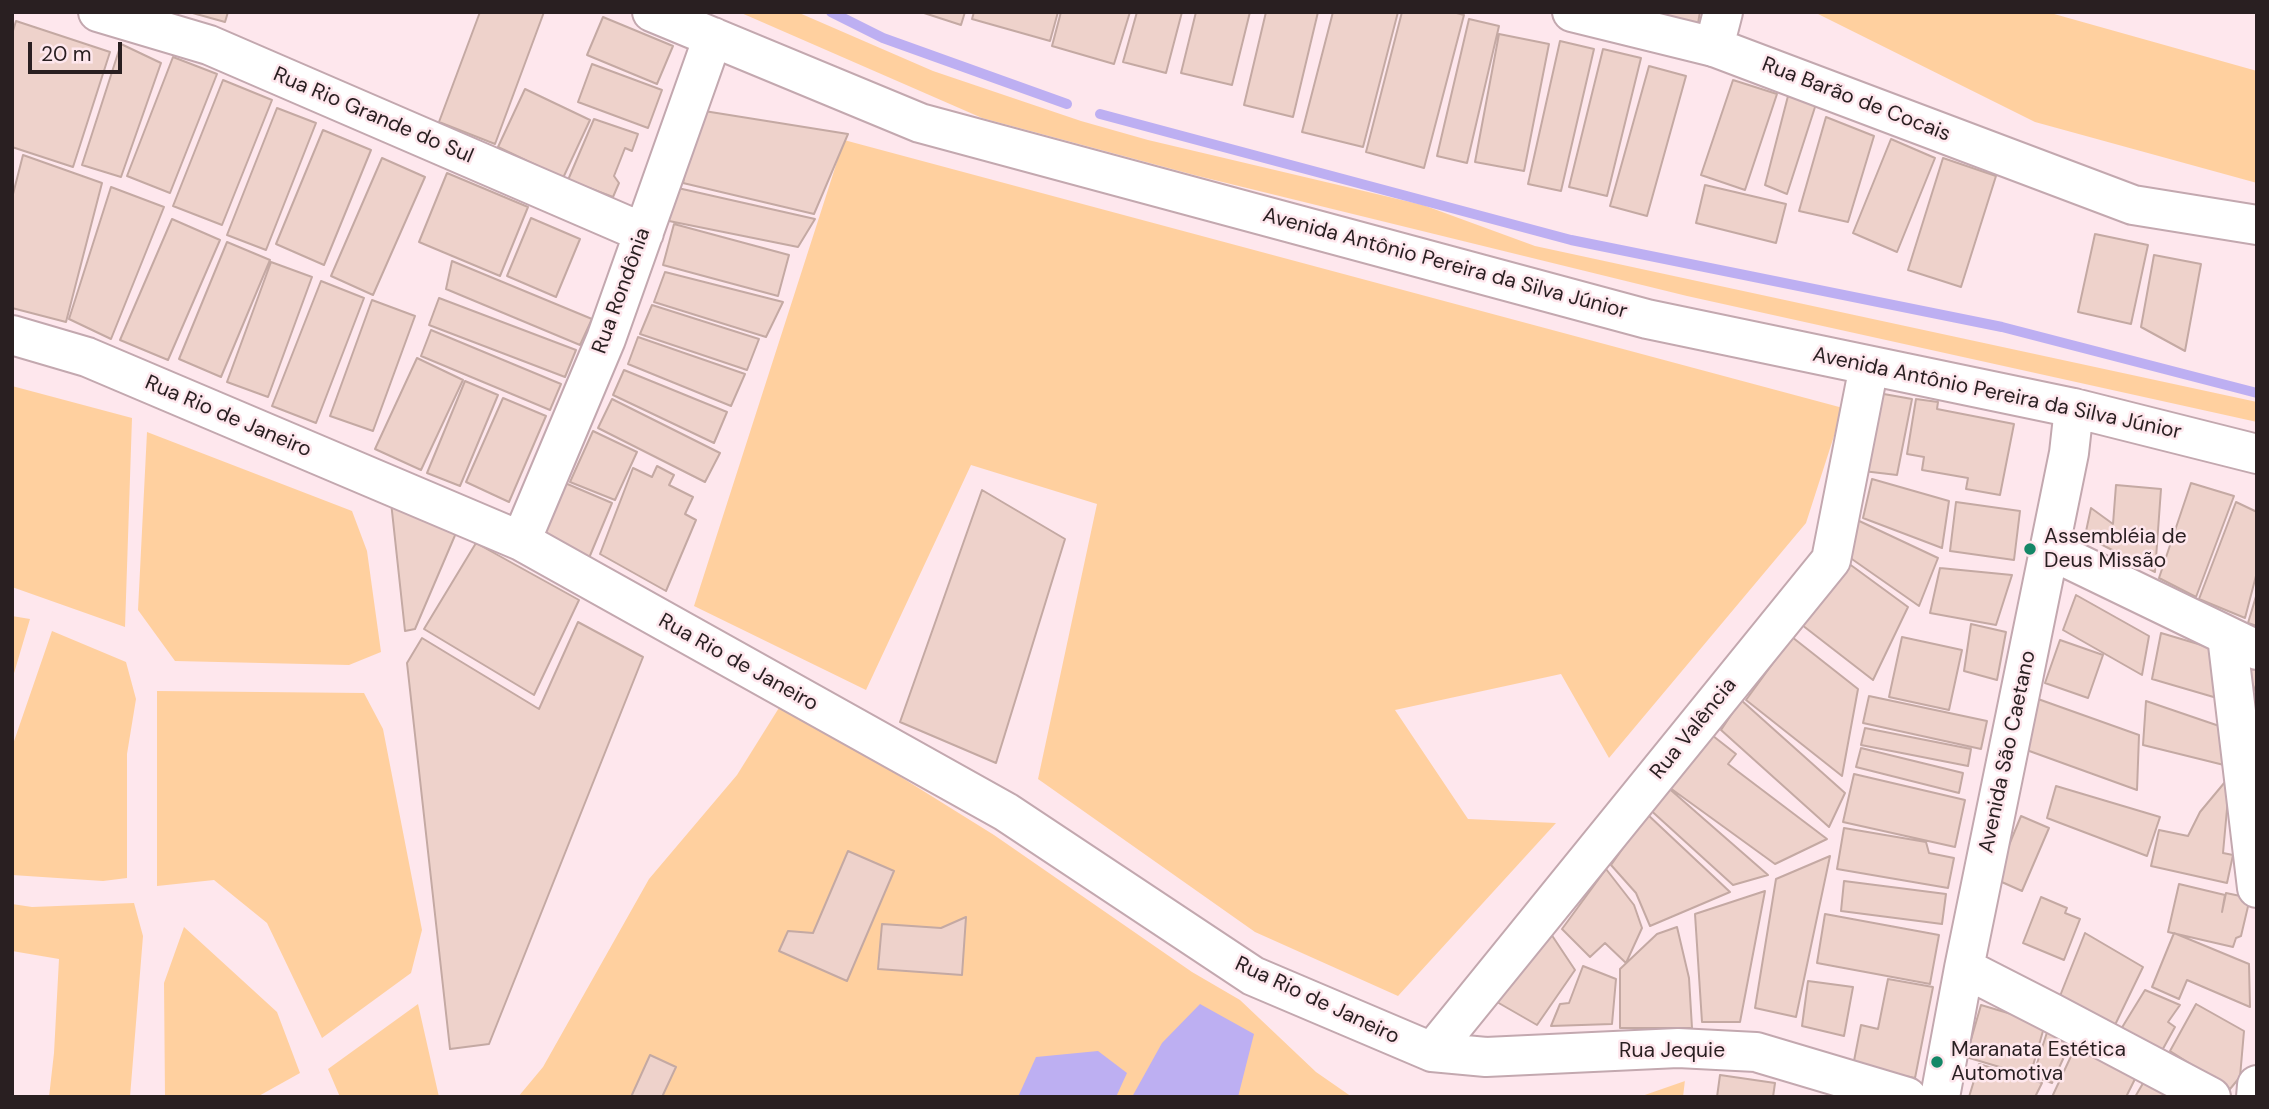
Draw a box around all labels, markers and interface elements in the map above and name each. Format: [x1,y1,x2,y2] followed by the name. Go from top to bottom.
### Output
[32,28,126,72] scale bar
[41,40,92,68] text: 20 m
[1758,52,1954,148] street label: Rua Barão de Cocais
[269,62,477,170] street label: Rua Rio Grande do Sul
[1260,203,1630,325] street label: Avenida Antônio Pereira da Silva Júnior
[588,225,656,357] street label: Rua Rondônia
[1810,343,2184,445] street label: Avenida Antônio Pereira da Silva Júnior
[141,371,315,463] street label: Rua Rio de Janeiro
[2044,524,2187,574] place label: Assembléia de Deus Missão
[2022,541,2038,557] marker: Assembléia de Deus Missão
[654,609,822,717] street label: Rua Rio de Janeiro
[1974,648,2042,856] street label: Avenida São Caetano
[1646,673,1742,785] street label: Rua Valência
[1231,952,1403,1050] street label: Rua Rio de Janeiro
[1951,1037,2126,1087] place label: Maranata Estética Automotiva
[1619,1038,1725,1064] street label: Rua Jequie
[1929,1054,1945,1070] marker: Maranata Estética Automotiva

